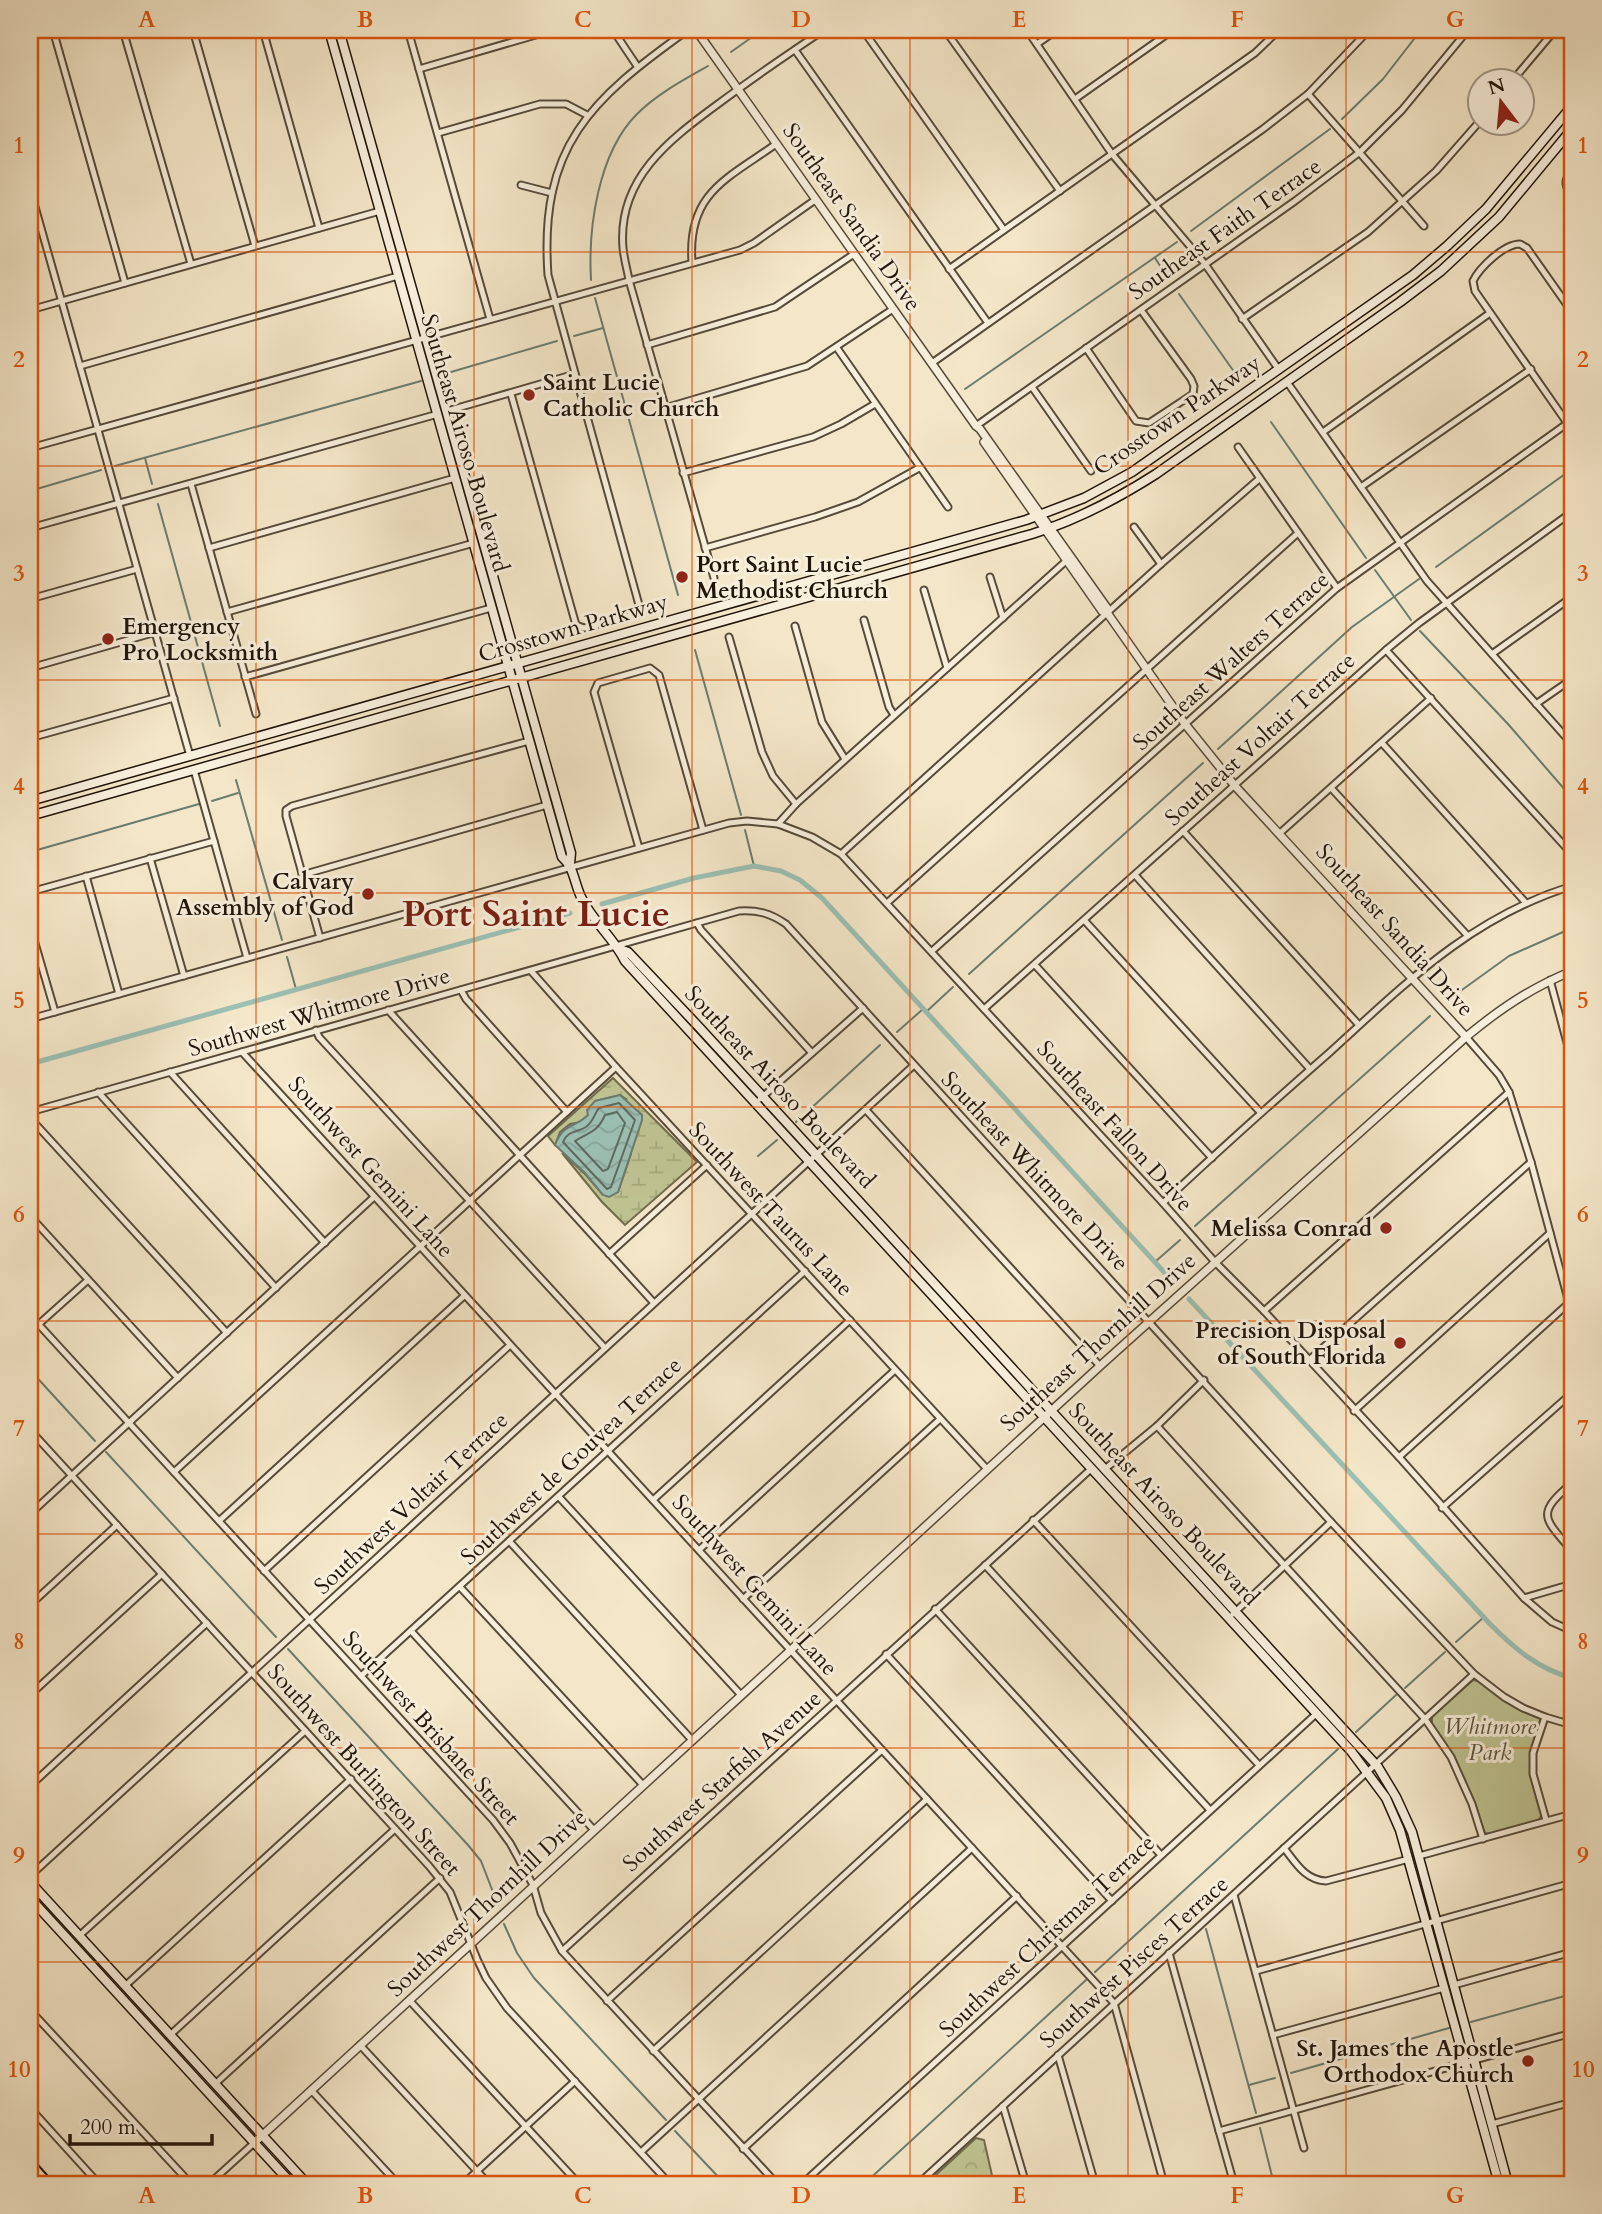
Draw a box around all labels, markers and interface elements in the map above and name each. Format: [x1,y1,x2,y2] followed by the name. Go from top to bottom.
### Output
[138,4,156,35] text: A
[357,4,373,35] text: B
[574,4,592,35] text: C
[791,4,811,35] text: D
[1012,4,1026,35] text: E
[1230,4,1244,35] text: F
[1446,4,1465,35] text: G
[1466,66,1536,136] north arrow
[1485,72,1509,101] text: N
[775,117,929,317] street label: Southeast Sandia Drive
[13,130,25,161] text: 1
[1577,130,1589,161] text: 1
[1123,151,1327,307] street label: Southeast Faith Terrace
[413,310,517,576] street label: Southeast Airoso Boulevard
[13,344,25,375] text: 2
[1577,344,1589,375] text: 2
[1087,347,1267,483] street label: Crosstown Parkway
[543,367,719,424] place label: Saint Lucie Catholic Church
[521,387,537,403] marker: Saint Lucie Catholic Church
[696,549,888,606] place label: Port Saint Lucie Methodist Church
[13,558,25,589] text: 3
[1577,558,1589,589] text: 3
[1126,564,1336,758] street label: Southeast Walters Terrace
[674,569,690,585] marker: Port Saint Lucie Methodist Church
[475,586,671,670] street label: Crosstown Parkway
[122,611,278,668] place label: Emergency Pro Locksmith
[100,631,116,647] marker: Emergency Pro Locksmith
[1158,645,1362,833] street label: Southeast Voltair Terrace
[13,771,25,802] text: 4
[1577,771,1589,802] text: 4
[1309,837,1481,1023] street label: Southeast Sandia Drive
[176,866,354,923] place label: Calvary Assembly of God
[360,886,376,902] marker: Calvary Assembly of God
[402,889,670,939] district label: Port Saint Lucie
[185,960,453,1064] street label: Southwest Whitmore Drive
[678,979,883,1196] street label: Southeast Airoso Boulevard
[13,985,25,1016] text: 5
[1577,985,1589,1016] text: 5
[1030,1034,1200,1218] street label: Southeast Fallon Drive
[934,1065,1136,1277] street label: Southeast Whitmore Drive
[281,1070,461,1264] street label: Southwest Gemini Lane
[682,1115,860,1303] street label: Southwest Taurus Lane
[13,1199,25,1230] text: 6
[1577,1199,1589,1230] text: 6
[1211,1213,1372,1244] place label: Melissa Conrad
[1378,1220,1394,1236] marker: Melissa Conrad
[993,1246,1203,1438] street label: Southeast Thornhill Drive
[1195,1315,1387,1372] place label: Precision Disposal of South Florida
[1392,1335,1408,1351] marker: Precision Disposal of South Florida
[454,1350,688,1572] street label: Southwest de Gouvea Terrace
[1062,1396,1267,1613] street label: Southeast Airoso Boulevard
[307,1405,515,1601] street label: Southwest Voltair Terrace
[13,1413,25,1444] text: 7
[1577,1413,1589,1444] text: 7
[665,1488,845,1682] street label: Southwest Gemini Lane
[335,1624,527,1832] street label: Southwest Brisbane Street
[13,1626,25,1657] text: 8
[1577,1626,1589,1657] text: 8
[260,1657,468,1883] street label: Southwest Burlington Street
[616,1683,828,1879] street label: Southwest Starfish Avenue
[1444,1711,1536,1768] park label: Whitmore Park
[380,1802,594,2004] street label: Southwest Thornhill Drive
[932,1828,1162,2044] street label: Southwest Christmas Terrace
[13,1840,25,1871] text: 9
[1577,1840,1589,1871] text: 9
[1033,1869,1235,2055] street label: Southwest Pisces Terrace
[1296,2033,1514,2090] place label: St. James the Apostle Orthodox Church
[1520,2053,1536,2069] marker: St. James the Apostle Orthodox Church
[7,2054,31,2085] text: 10
[1571,2054,1595,2085] text: 10
[70,2102,212,2146] scale bar
[80,2113,136,2142] text: 200 m
[138,2180,156,2211] text: A
[357,2180,373,2211] text: B
[574,2180,592,2211] text: C
[791,2180,811,2211] text: D
[1012,2180,1026,2211] text: E
[1230,2180,1244,2211] text: F
[1446,2180,1465,2211] text: G

